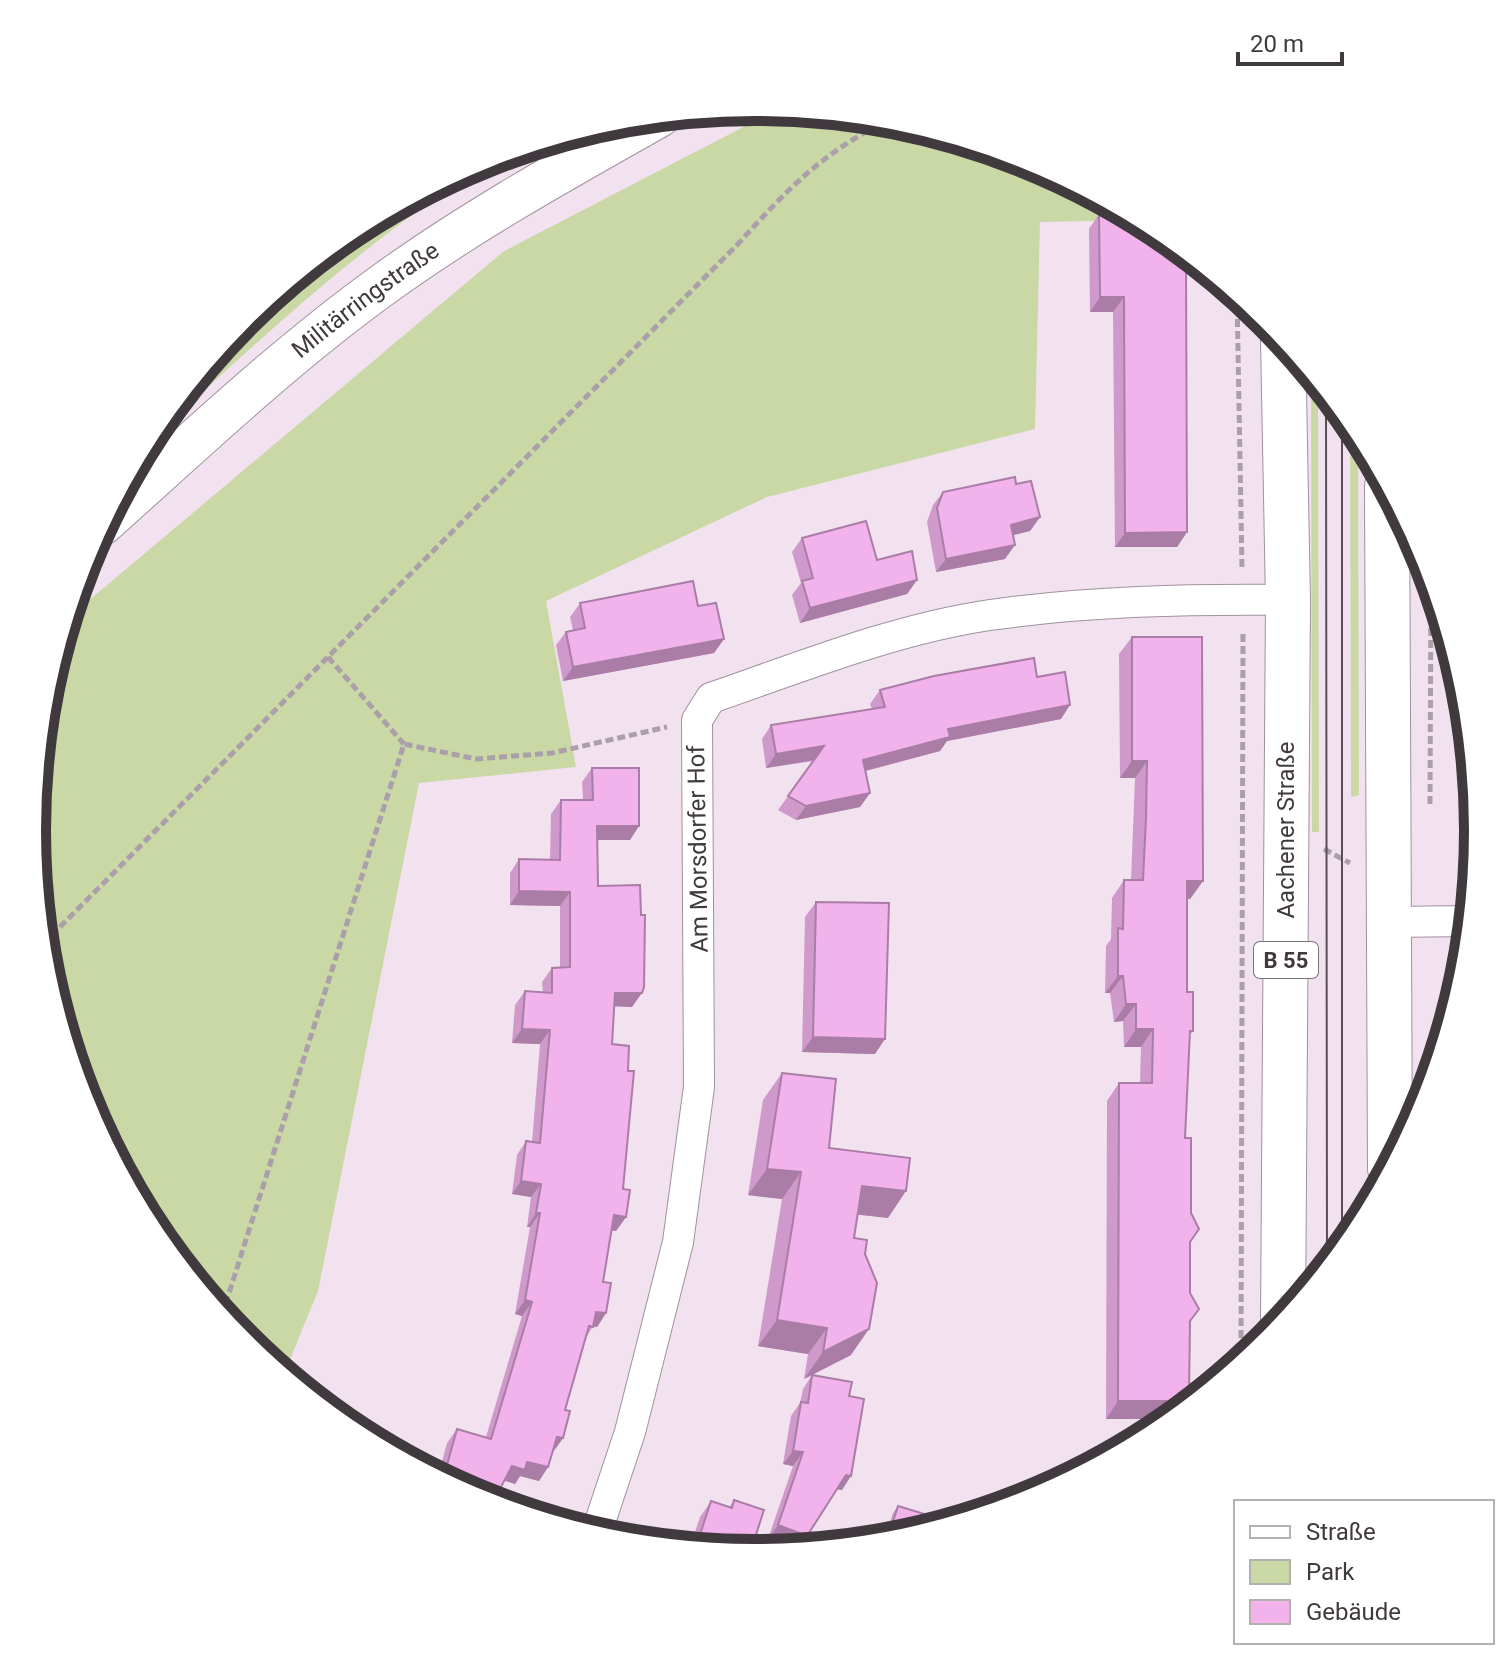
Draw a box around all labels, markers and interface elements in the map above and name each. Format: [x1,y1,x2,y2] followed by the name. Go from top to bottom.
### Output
[1238,16,1342,66] scale bar
[1250,30,1304,58] text: 20 m
[286,236,444,364] street label: Militärringstraße
[1272,741,1300,919] street label: Aachener Straße
[682,744,714,953] street label: Am Morsdorfer Hof
[1254,942,1318,978] road number: B 55
[1234,1500,1494,1644] legend
[1306,1518,1376,1546] text: Straße
[1306,1558,1355,1586] text: Park
[1306,1598,1401,1626] text: Gebäude

